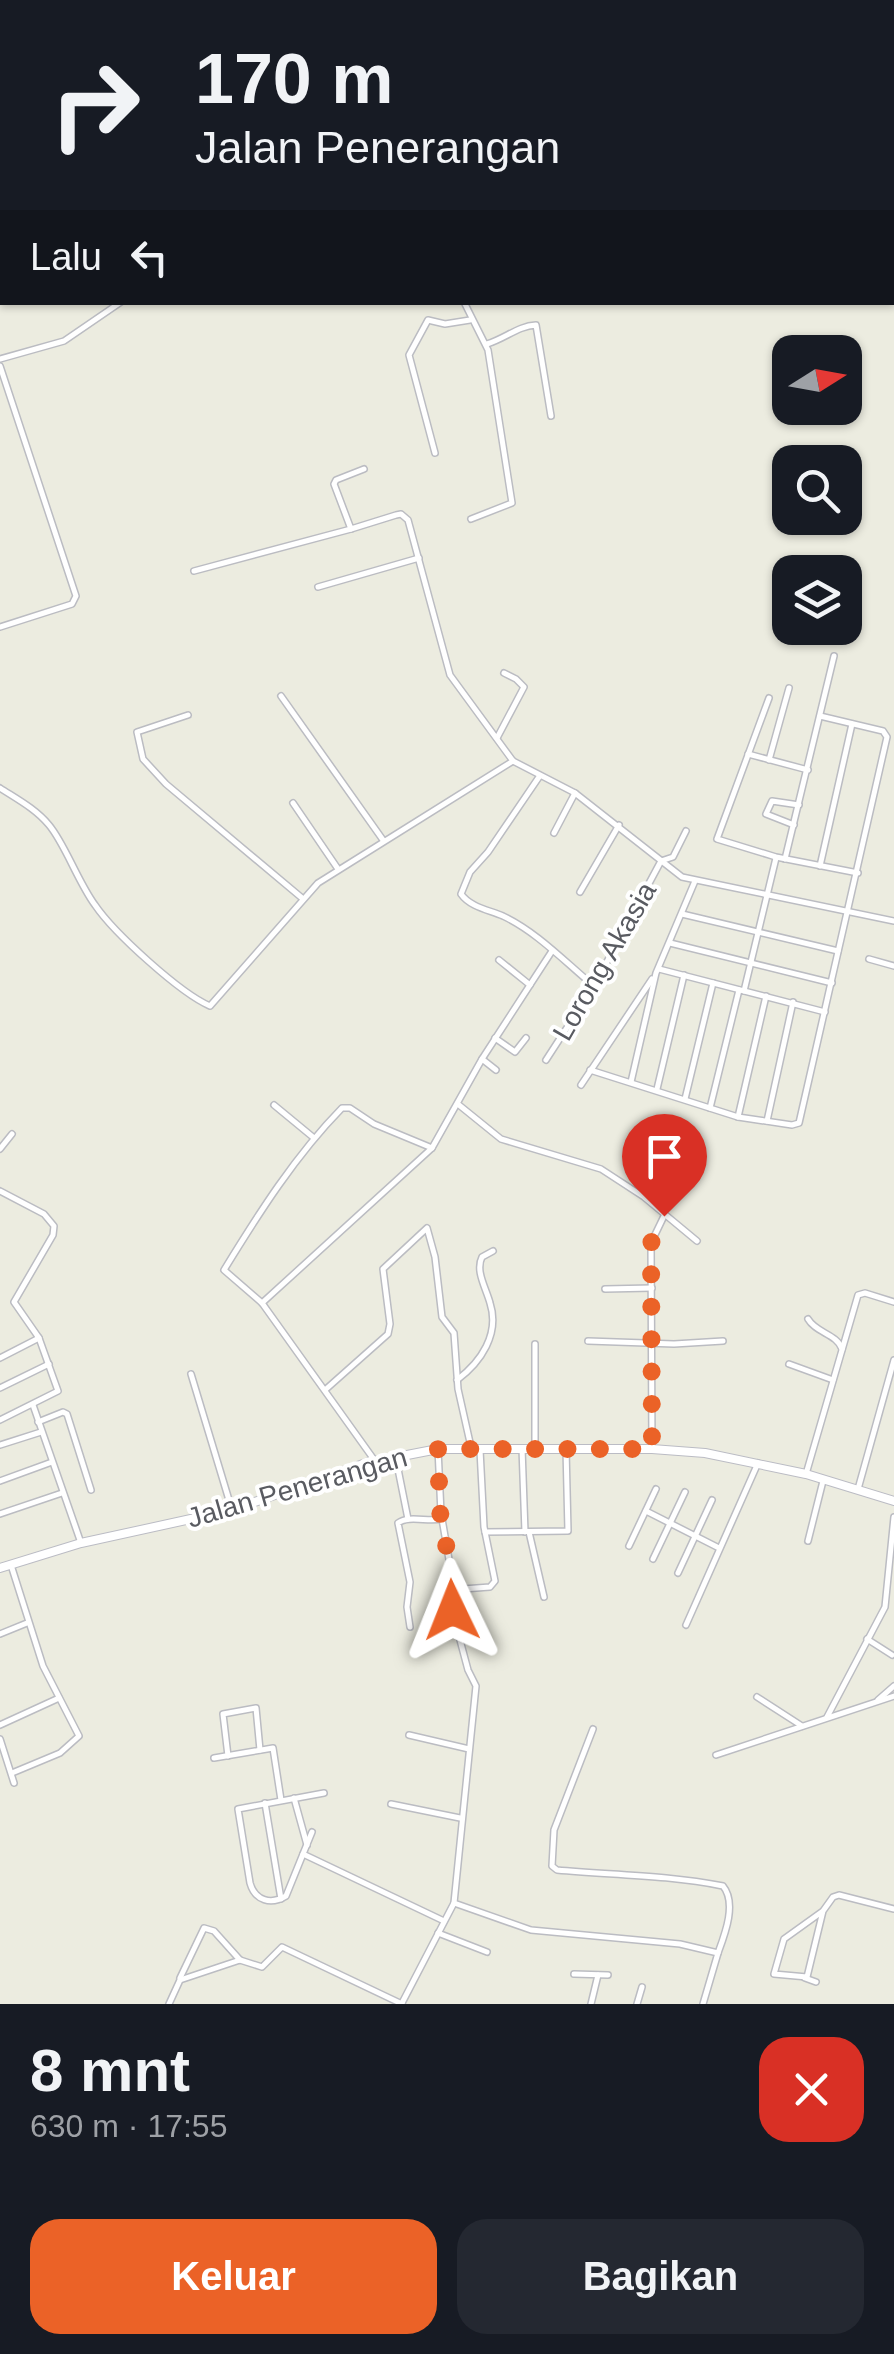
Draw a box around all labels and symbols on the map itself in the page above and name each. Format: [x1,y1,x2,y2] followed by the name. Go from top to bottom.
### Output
[772,335,862,425] north arrow
[547,876,662,1046] street label: Lorong Akasia
[622,1114,707,1217] pin
[184,1441,411,1534] street label: Jalan Penerangan
[400,1558,504,1662] position arrow

